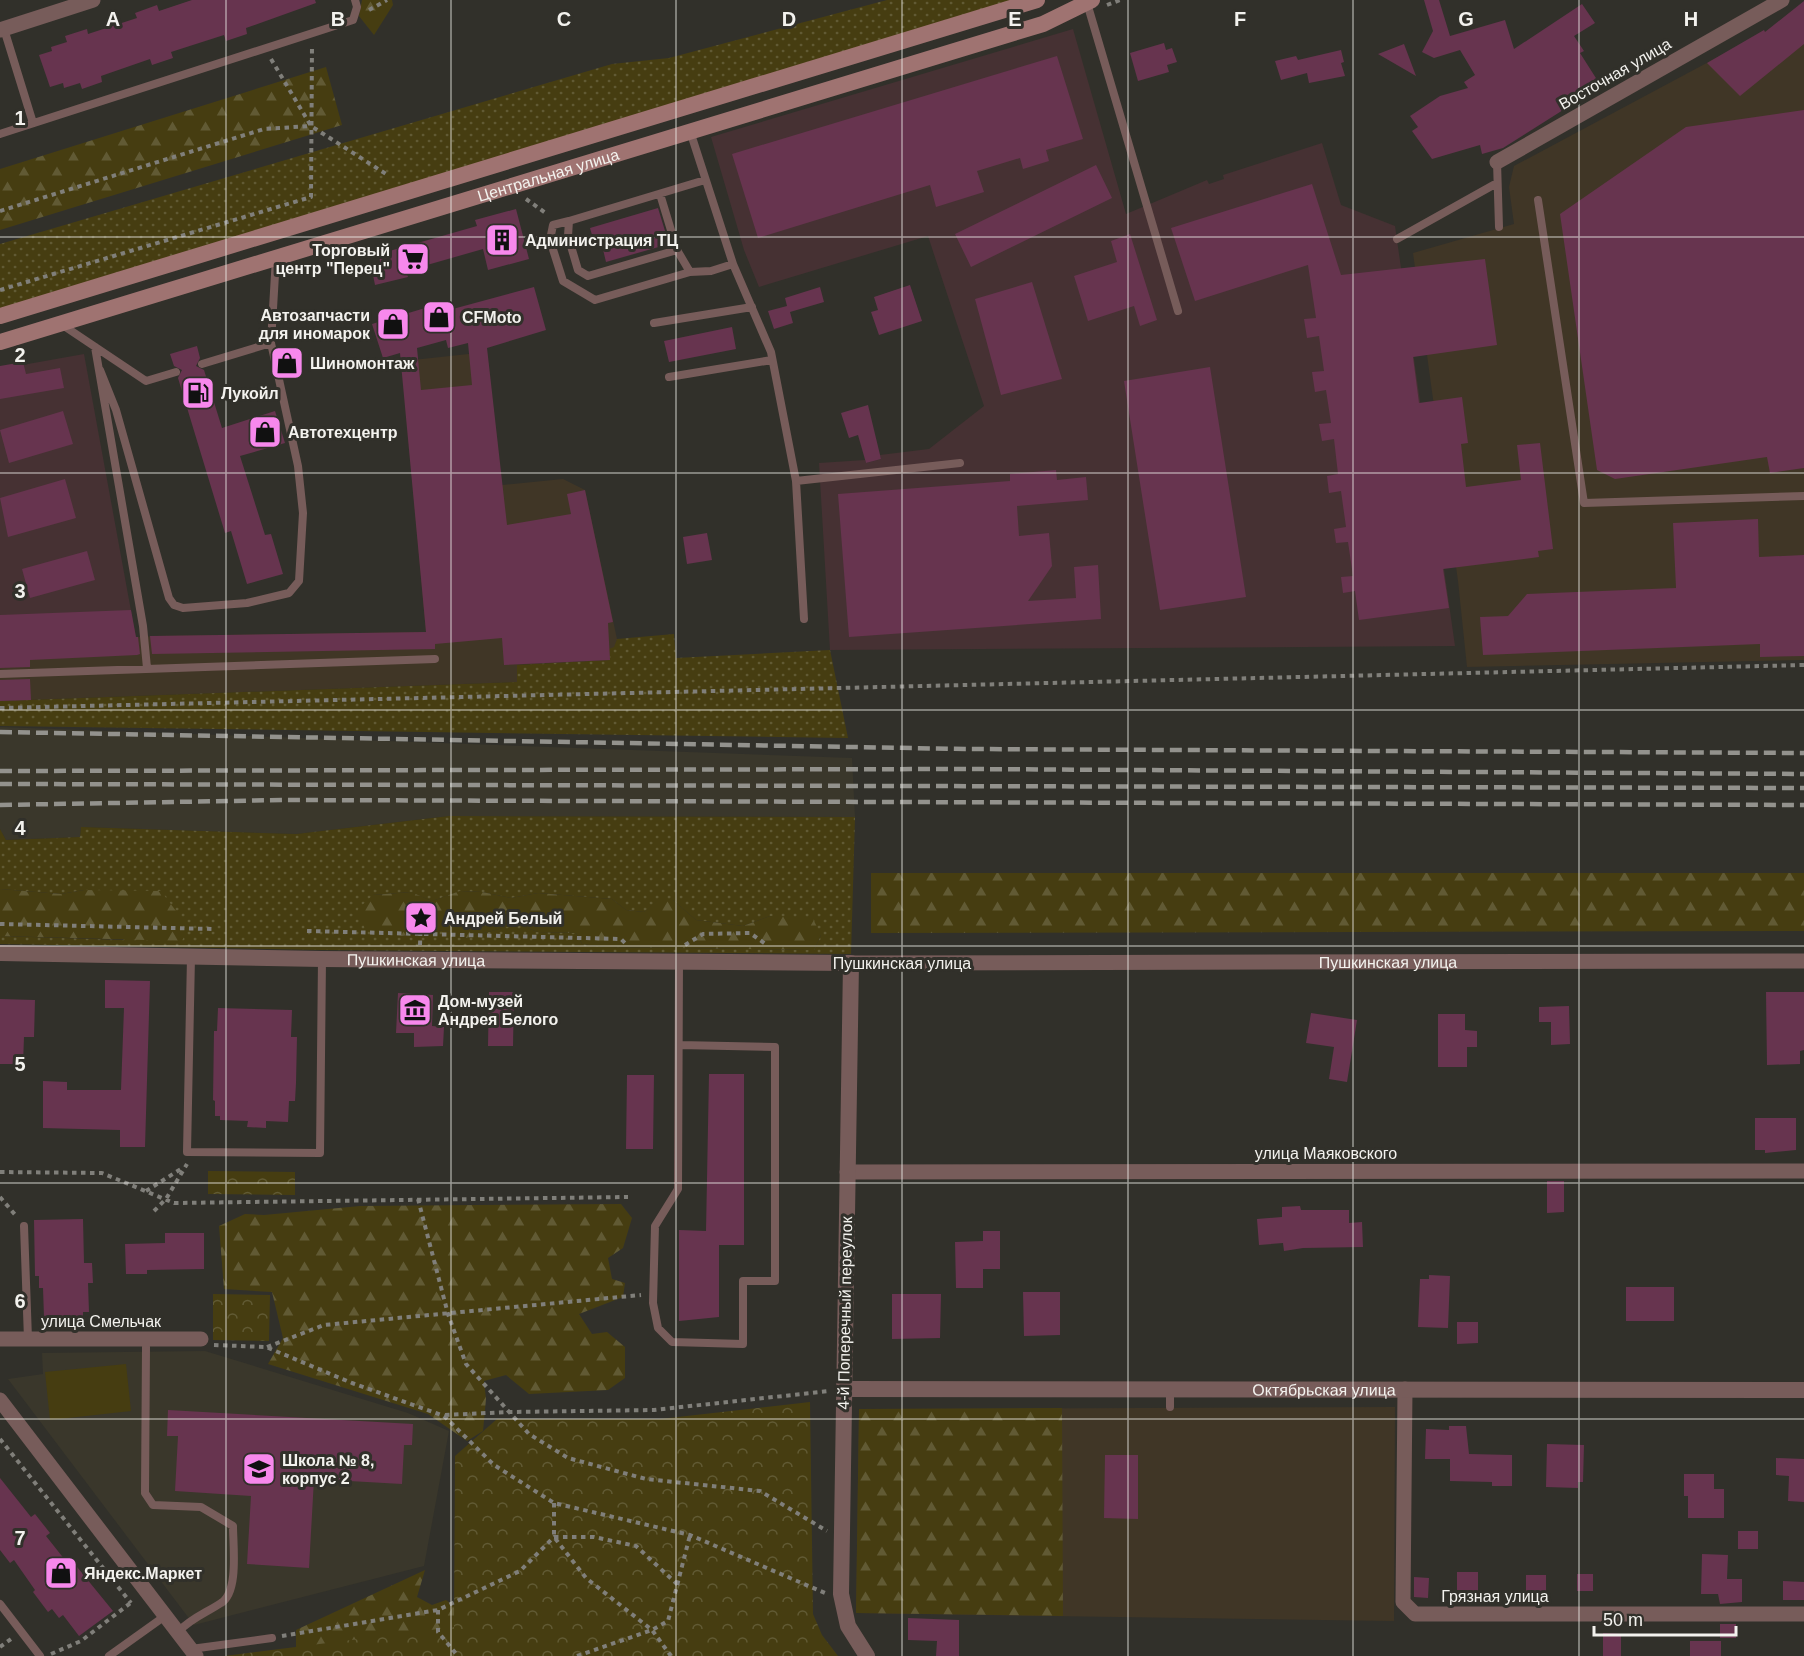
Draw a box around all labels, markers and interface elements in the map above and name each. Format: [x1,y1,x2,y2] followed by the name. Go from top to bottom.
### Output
[106,8,120,30] text: A
[331,8,345,30] text: B
[557,8,571,30] text: C
[782,8,796,30] text: D
[1008,8,1022,30] text: E
[1234,8,1246,30] text: F
[1458,8,1474,30] text: G
[1684,8,1698,30] text: H
[1556,35,1674,113] street label: Восточная улица
[14,107,26,129] text: 1
[475,145,621,205] street label: Центральная улица
[484,222,520,258] building icon: Администрация ТЦ
[525,232,679,249] place label: Администрация ТЦ
[395,241,431,277] supermarket icon: Торговый центр "Перец"
[275,242,390,277] place label: Торговый центр "Перец"
[421,299,457,335] shop icon: CFMoto
[375,306,411,342] shop icon: Автозапчасти для иномарок
[259,307,371,342] place label: Автозапчасти для иномарок
[462,309,522,326] place label: CFMoto
[14,344,26,366] text: 2
[269,345,305,381] shop icon: Шиномонтаж
[310,355,415,372] place label: Шиномонтаж
[180,375,216,411] fuel station icon: Лукойл
[221,385,279,402] place label: Лукойл
[247,414,283,450] shop icon: Автотехцентр
[288,424,398,441] place label: Автотехцентр
[14,580,26,602] text: 3
[14,817,26,839] text: 4
[403,900,439,936] place icon: Андрей Белый
[444,910,562,927] place label: Андрей Белый
[347,951,485,969] street label: Пушкинская улица
[1319,953,1457,971] street label: Пушкинская улица
[833,955,971,972] street label: Пушкинская улица
[397,992,433,1028] museum icon: Дом-музей Андрея Белого
[438,993,558,1028] place label: Дом-музей Андрея Белого
[14,1053,26,1075] text: 5
[1255,1145,1397,1162] street label: улица Маяковского
[835,1215,855,1410] street label: 4-й Поперечный переулок
[14,1290,26,1312] text: 6
[41,1313,162,1330] street label: улица Смельчак
[1252,1381,1396,1398] street label: Октябрьская улица
[241,1451,277,1487] school or university icon: Школа № 8, корпус 2
[282,1452,374,1487] place label: Школа № 8, корпус 2
[14,1527,26,1549] text: 7
[43,1555,79,1591] shop icon: Яндекс.Маркет
[84,1565,202,1582] place label: Яндекс.Маркет
[1441,1588,1549,1605] street label: Грязная улица
[1594,1599,1736,1637] scale bar
[1603,1610,1643,1630] text: 50 m

